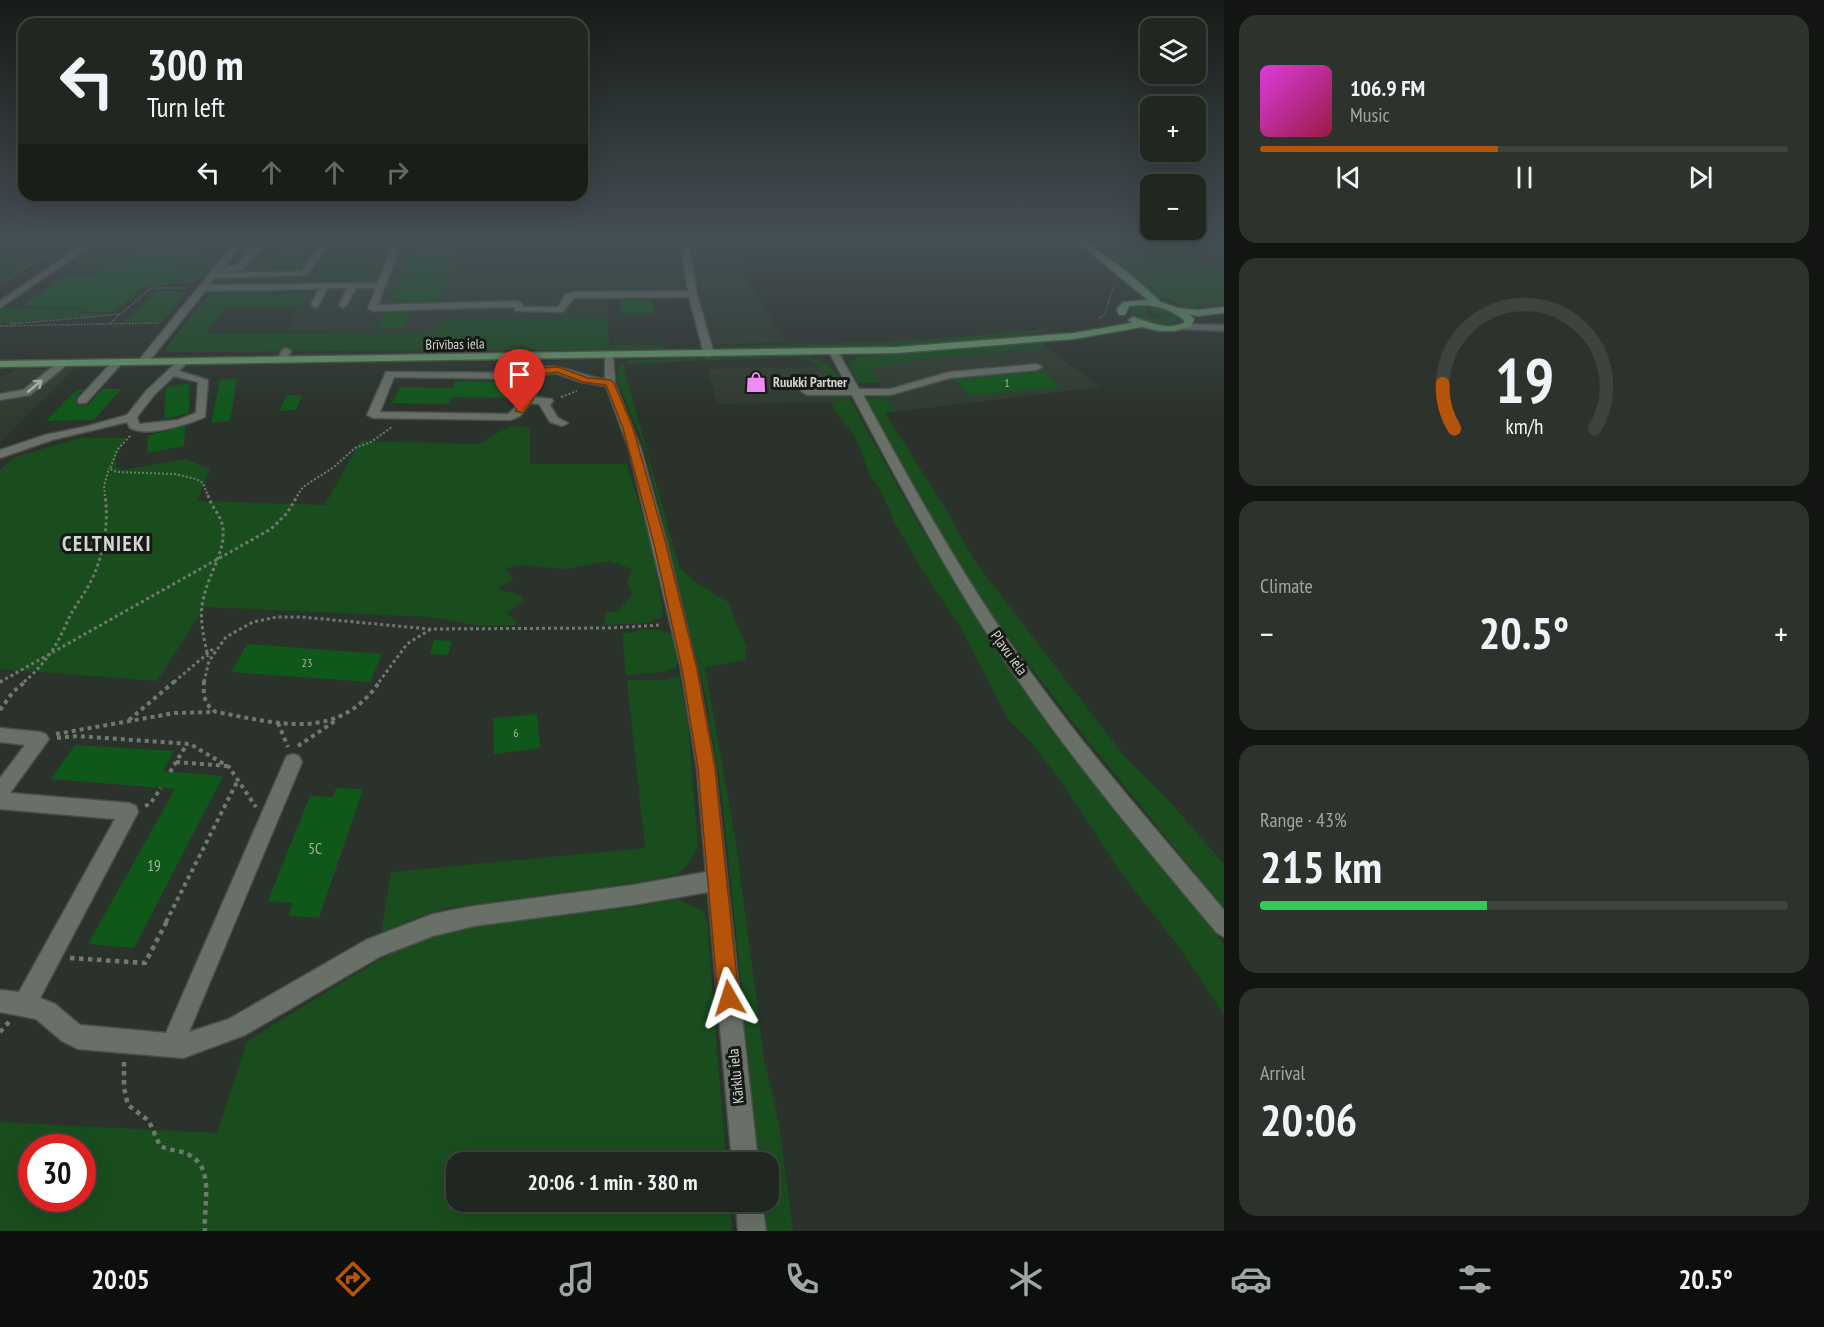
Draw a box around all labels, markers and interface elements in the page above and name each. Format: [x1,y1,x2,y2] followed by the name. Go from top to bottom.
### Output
[1140,18,1206,240] map controls
[1140,18,1206,84] button: layers
[147,37,244,92] text: 300 m
[48,42,126,120] icon: left
[1350,74,1425,102] text: 106.9 FM
[147,90,225,124] text: Turn left
[1140,96,1206,162] button: +
[1350,102,1390,128] text: Music
[192,156,225,189] icon: left
[255,156,288,189] icon: ahead
[318,156,351,189] icon: ahead
[381,156,414,189] icon: right
[1332,161,1365,194] icon: previous
[1508,161,1541,194] icon: pause
[1684,161,1717,194] icon: next
[1140,174,1206,240] button: −
[425,334,485,354] street label: Brīvības iela
[1494,339,1554,420] text: 19
[494,349,545,411] pin
[503,358,536,391] icon: arrive
[744,370,768,394] shop icon: Ruukki Partner
[773,373,848,391] place label: Ruukki Partner
[1004,375,1010,390] house number: 1
[26,380,42,393] one-way arrow
[1505,413,1543,441] text: km/h
[62,530,152,557] district label: CELTNIEKI
[1260,573,1313,599] text: Climate
[1479,603,1569,661] text: 20.5°
[1260,612,1274,655] text: −
[1774,612,1788,655] text: +
[987,627,1032,679] street label: Pļavu iela
[302,655,312,670] house number: 23
[513,725,519,740] house number: 6
[1260,807,1347,833] text: Range · 43%
[1260,837,1382,895] text: 215 km
[308,839,322,858] house number: 5C
[147,856,161,875] house number: 19
[697,966,761,1030] position arrow
[723,1047,748,1105] street label: Kārklu iela
[1260,1060,1305,1086] text: Arrival
[1260,1090,1357,1148] text: 20:06
[18,1134,96,1212] speed limit sign: 30
[527,1168,698,1196] text: 20:06 · 1 min · 380 m
[332,1258,374,1300] icon: directions
[556,1258,598,1300] icon: music
[781,1258,823,1300] icon: phone
[1005,1258,1047,1300] icon: climate
[1230,1258,1272,1300] icon: car
[1454,1258,1496,1300] icon: filters
[91,1262,150,1296] text: 20:05
[1678,1262,1733,1296] text: 20.5°

